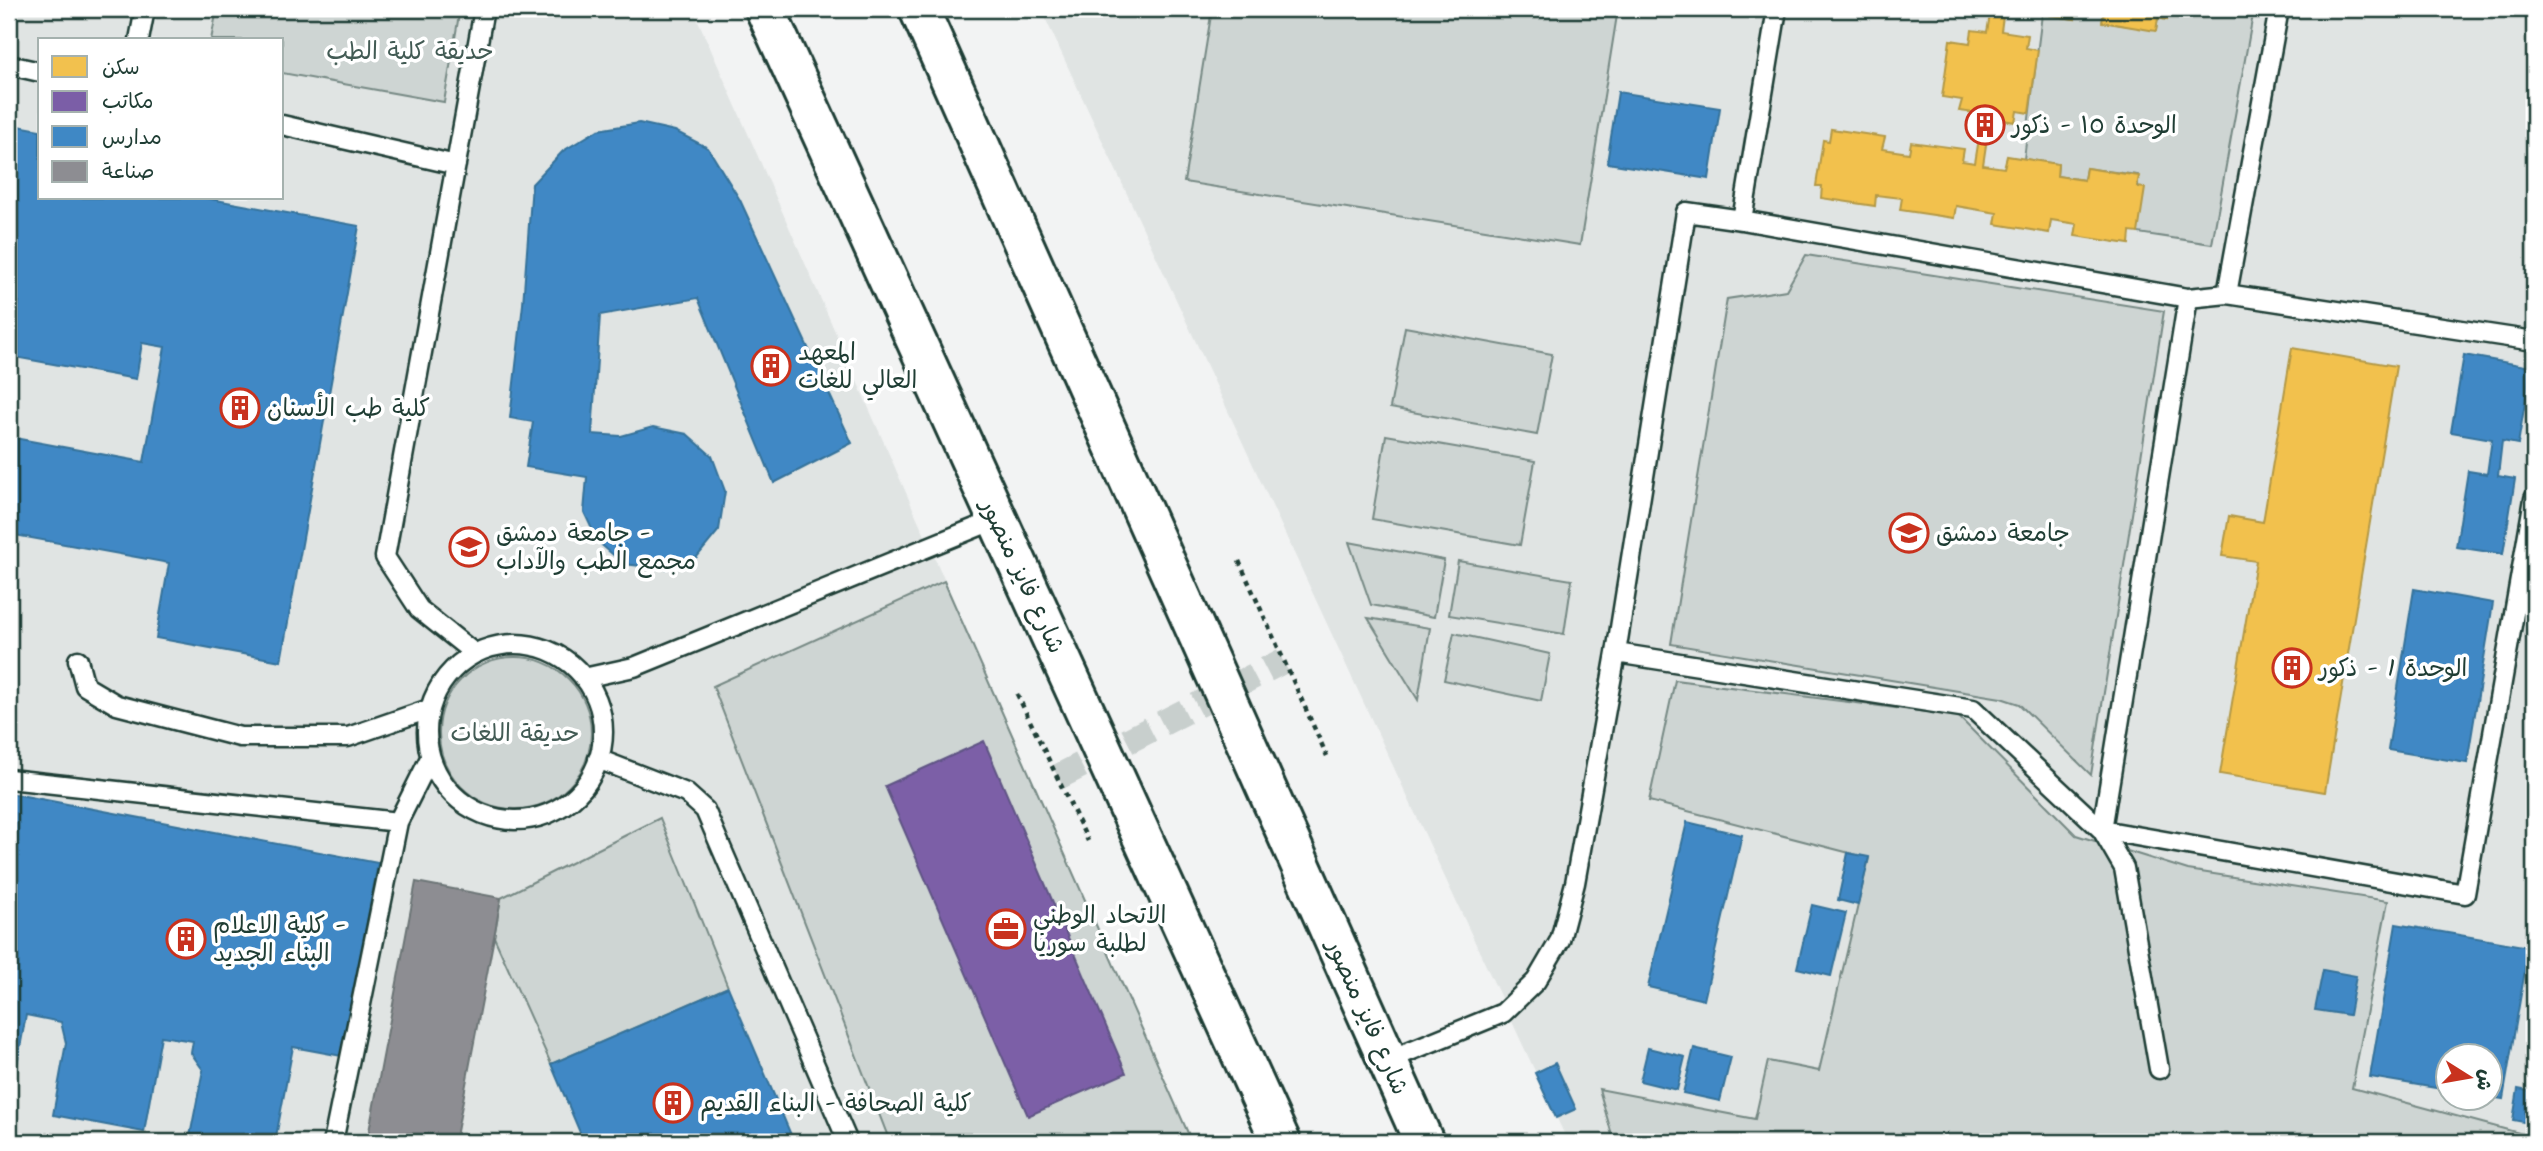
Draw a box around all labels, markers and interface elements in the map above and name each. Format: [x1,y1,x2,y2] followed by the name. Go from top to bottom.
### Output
[326,33,494,72] park label: حديقة كلية الطب
[38,38,284,200] legend
[102,52,140,85] text: سكن
[102,86,154,119] text: مكاتب
[1964,104,2006,146] building icon: الوحدة ١٥ - ذكور
[2010,107,2177,146] place label: الوحدة ١٥ - ذكور
[102,122,162,155] text: مدارس
[102,156,155,189] text: صناعة
[798,334,917,401] place label: المعهد العالي للغات
[750,345,792,387] building icon: المعهد العالي للغات
[219,387,261,429] building icon: كلية طب الأسنان
[267,390,430,429] place label: كلية طب الأسنان
[968,491,1075,661] street label: شارع فايز منصور
[1888,512,1930,554] school or university icon: جامعة دمشق
[496,515,696,582] place label: جامعة دمشق - مجمع الطب والآداب
[1936,515,2070,554] place label: جامعة دمشق
[448,526,490,568] school or university icon: جامعة دمشق - مجمع الطب والآداب
[2271,647,2313,689] building icon: الوحدة 1 - ذكور
[2317,650,2468,689] place label: الوحدة 1 - ذكور
[451,715,579,754] park label: حديقة اللغات
[1033,897,1166,964] place label: الاتحاد الوطني لطلبة سوريا
[213,907,346,974] place label: كلية الاعلام - البناء الجديد
[985,908,1027,950] office icon: الاتحاد الوطني لطلبة سوريا
[165,918,207,960] building icon: كلية الاعلام - البناء الجديد
[1314,932,1418,1102] street label: شارع فايز منصور
[2434,1042,2504,1112] north arrow
[2467,1067,2500,1093] text: ش
[652,1082,694,1124] building icon: كلية الصحافة - البناء القديم
[700,1085,971,1124] place label: كلية الصحافة - البناء القديم

